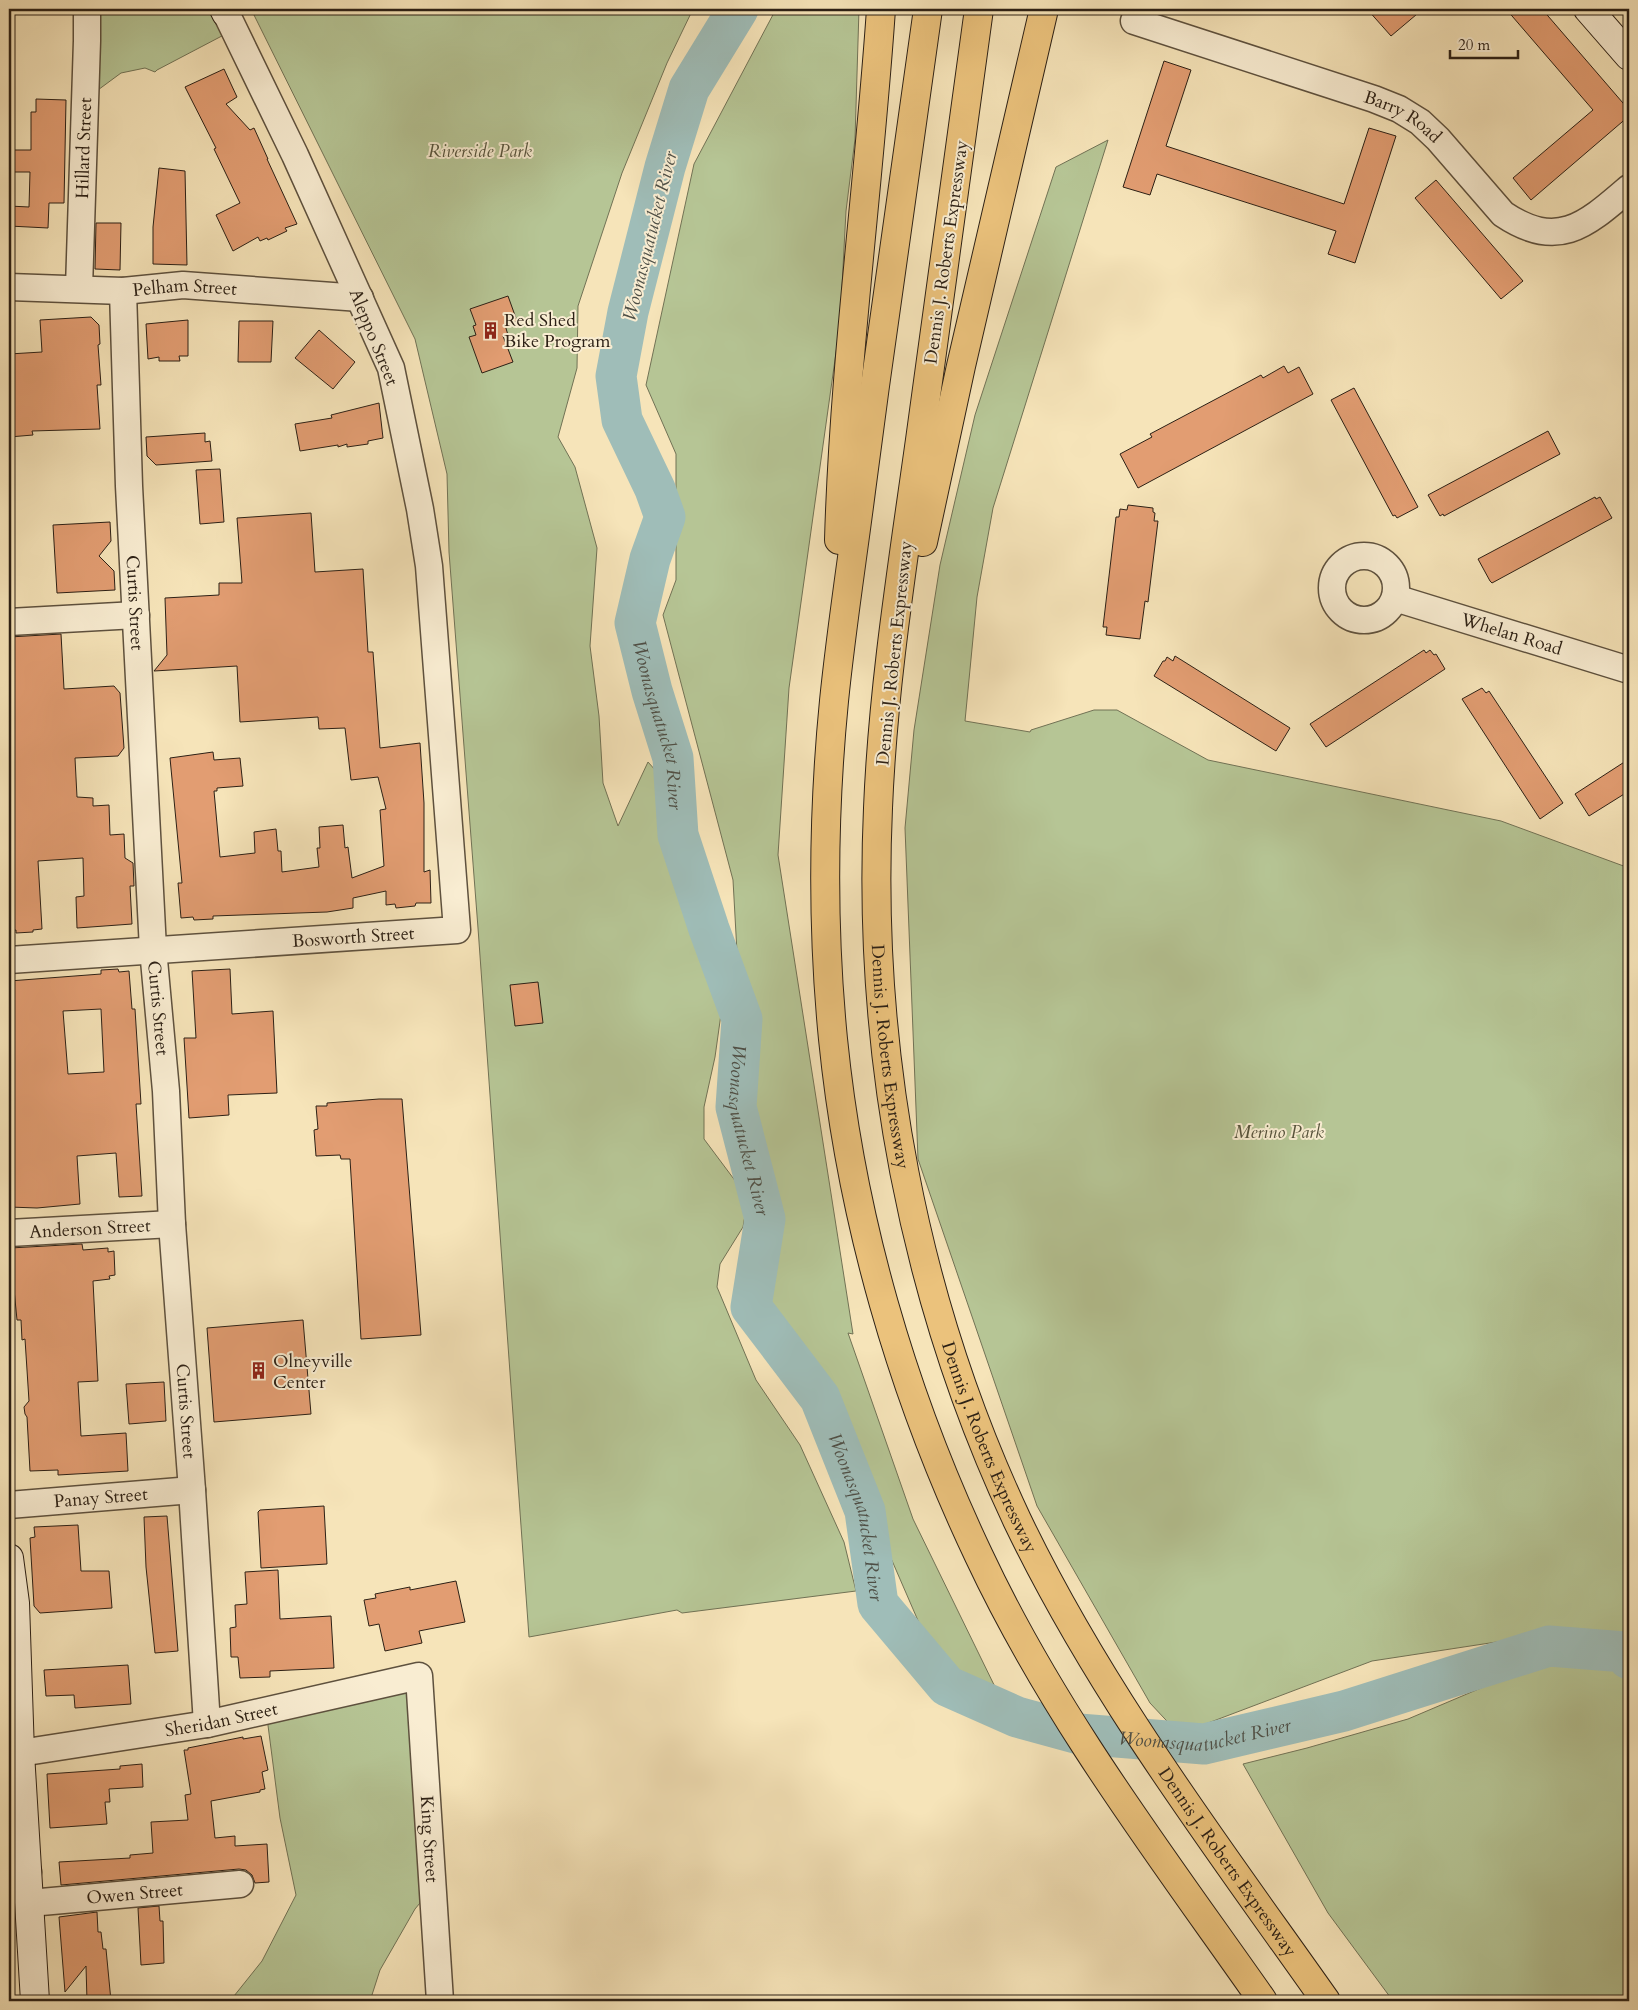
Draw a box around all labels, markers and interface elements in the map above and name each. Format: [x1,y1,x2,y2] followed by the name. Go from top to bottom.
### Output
[1450,28,1518,60] scale bar
[1458,35,1490,55] text: 20 m
[1361,85,1447,149] street label: Barry Road
[70,97,98,199] street label: Hillard Street
[918,138,975,366] street label: Dennis J. Roberts Expressway
[428,139,532,164] park label: Riverside Park
[616,148,684,324] water label: Woonasquatucket River
[131,272,238,303] street label: Pelham Street
[343,285,404,390] street label: Aleppo Street
[504,308,611,354] place label: Red Shed Bike Program
[480,320,500,340] building icon: Red Shed Bike Program
[870,539,919,767] street label: Dennis J. Roberts Expressway
[120,555,150,651] street label: Curtis Street
[1457,607,1566,662] street label: Whelan Road
[626,637,688,811] water label: Woonasquatucket River
[291,921,416,954] street label: Bosworth Street
[865,944,916,1172] street label: Dennis J. Roberts Expressway
[141,960,175,1057] street label: Curtis Street
[722,1043,776,1219] water label: Woonasquatucket River
[1234,1120,1324,1145] park label: Merino Park
[29,1213,152,1245] street label: Anderson Street
[935,1338,1043,1558] street label: Dennis J. Roberts Expressway
[273,1349,353,1395] place label: Olneyville Center
[249,1361,269,1381] building icon: Olneyville Center
[170,1363,202,1460] street label: Curtis Street
[821,1429,890,1604] water label: Woonasquatucket River
[53,1482,149,1514] street label: Panay Street
[163,1696,280,1743] street label: Sheridan Street
[1117,1712,1294,1758] water label: Woonasquatucket River
[1152,1762,1303,1962] street label: Dennis J. Roberts Expressway
[414,1795,444,1884] street label: King Street
[85,1877,184,1911] street label: Owen Street

